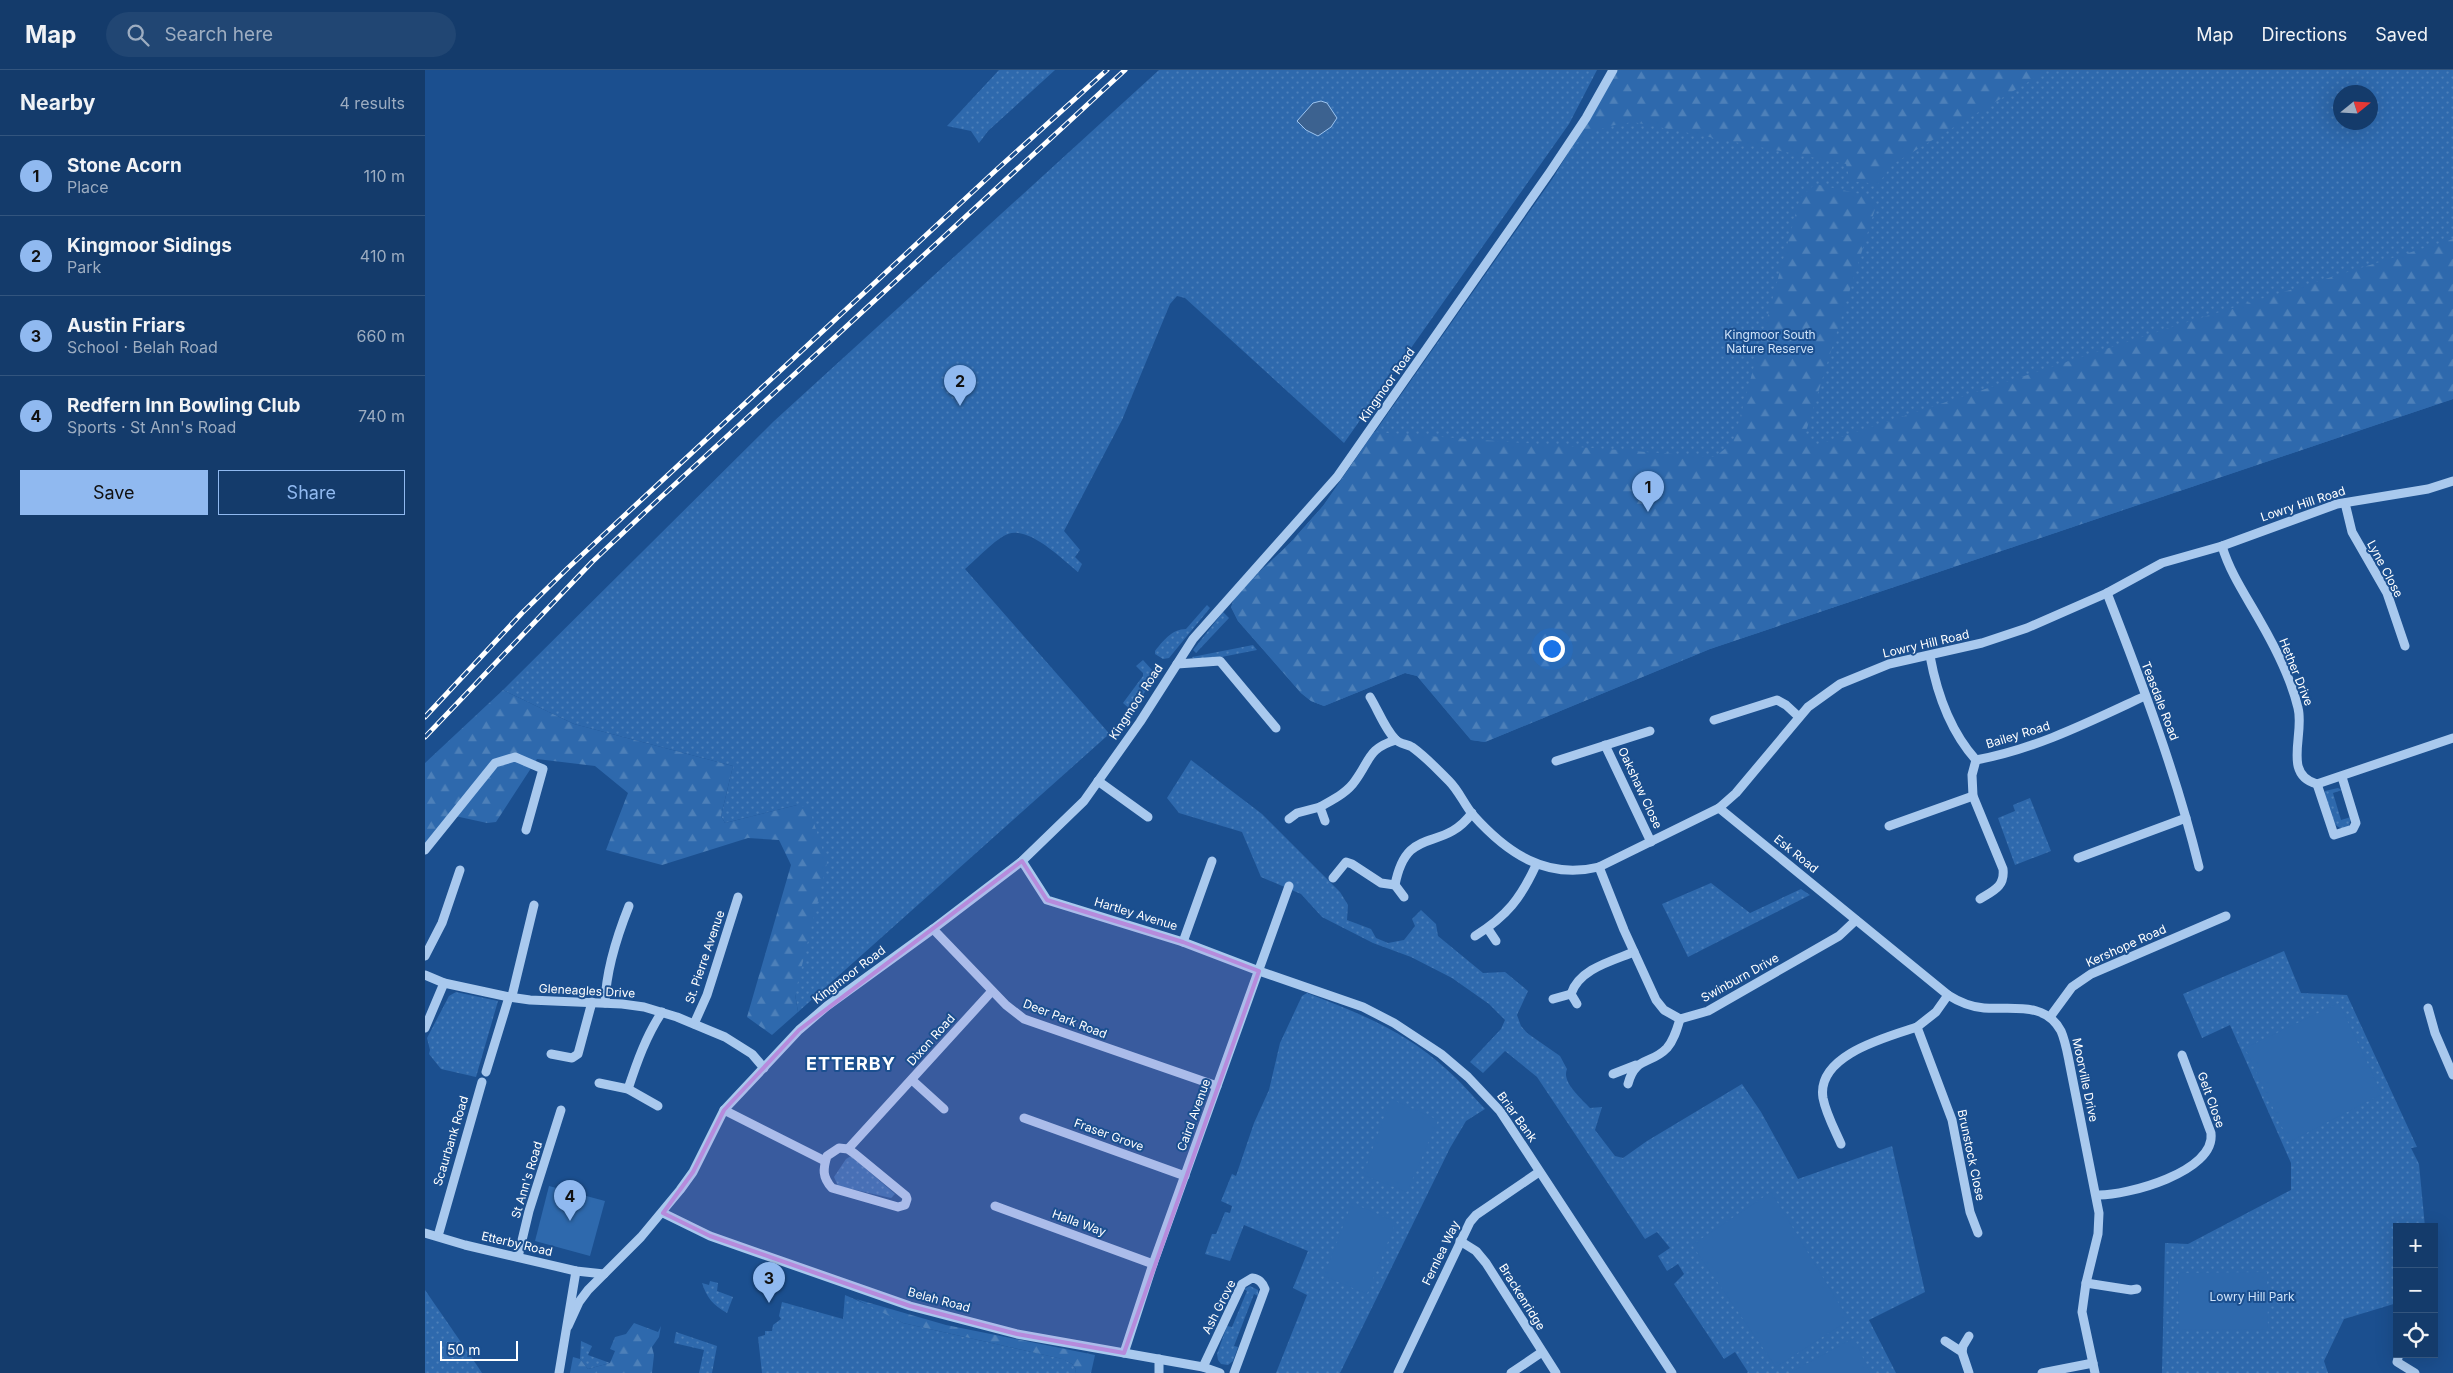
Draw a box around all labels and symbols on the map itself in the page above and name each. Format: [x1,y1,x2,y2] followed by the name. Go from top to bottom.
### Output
[2333,85,2378,130] north arrow
[1724,327,1816,356] park label: Kingmoor South Nature Reserve
[1355,345,1418,425] street label: Kingmoor Road
[944,365,976,406] pin: 2
[1632,471,1664,512] pin: 1
[2259,483,2347,524] street label: Lowry Hill Road
[2364,538,2407,600] street label: Lyne Close
[1881,626,1971,661] street label: Lowry Hill Road
[1539,636,1565,662] your location
[2276,636,2317,708] street label: Hether Drive
[2139,659,2182,742] street label: Teasdale Road
[1106,661,1166,742] street label: Kingmoor Road
[1984,718,2052,751] street label: Bailey Road
[1615,745,1666,831] street label: Oakshaw Close
[1771,831,1821,876] street label: Esk Road
[1093,894,1180,933] street label: Hartley Avenue
[682,908,728,1005] street label: St. Pierre Avenue
[2083,921,2168,970] street label: Kershope Road
[809,942,888,1007] street label: Kingmoor Road
[1698,950,1781,1005] street label: Swinburn Drive
[538,980,636,1001] street label: Gleneagles Drive
[1021,996,1109,1041] street label: Deer Park Road
[903,1011,958,1069] street label: Dixon Road
[2069,1036,2102,1123] street label: Moorville Drive
[806,1053,896,1074] district label: ETTERBY
[2194,1070,2229,1130] street label: Gelt Close
[1174,1077,1214,1153] street label: Caird Avenue
[1494,1089,1541,1145] street label: Briar Bank
[430,1094,471,1188] street label: Scaurbank Road
[1954,1108,1988,1202] street label: Brunstock Close
[1072,1115,1146,1154] street label: Fraser Grove
[508,1140,545,1220] street label: St Ann's Road
[554,1180,586,1221] pin: 4
[1050,1206,1108,1239] street label: Halla Way
[1418,1218,1463,1288] street label: Fernlea Way
[480,1228,554,1259] street label: Etterby Road
[1496,1261,1549,1333] street label: Brackenridge
[753,1262,785,1303] pin: 3
[1199,1277,1239,1336] street label: Ash Grove
[906,1284,972,1315] street label: Belah Road
[2209,1289,2295,1304] park label: Lowry Hill Park
[440,1338,517,1361] scale bar

